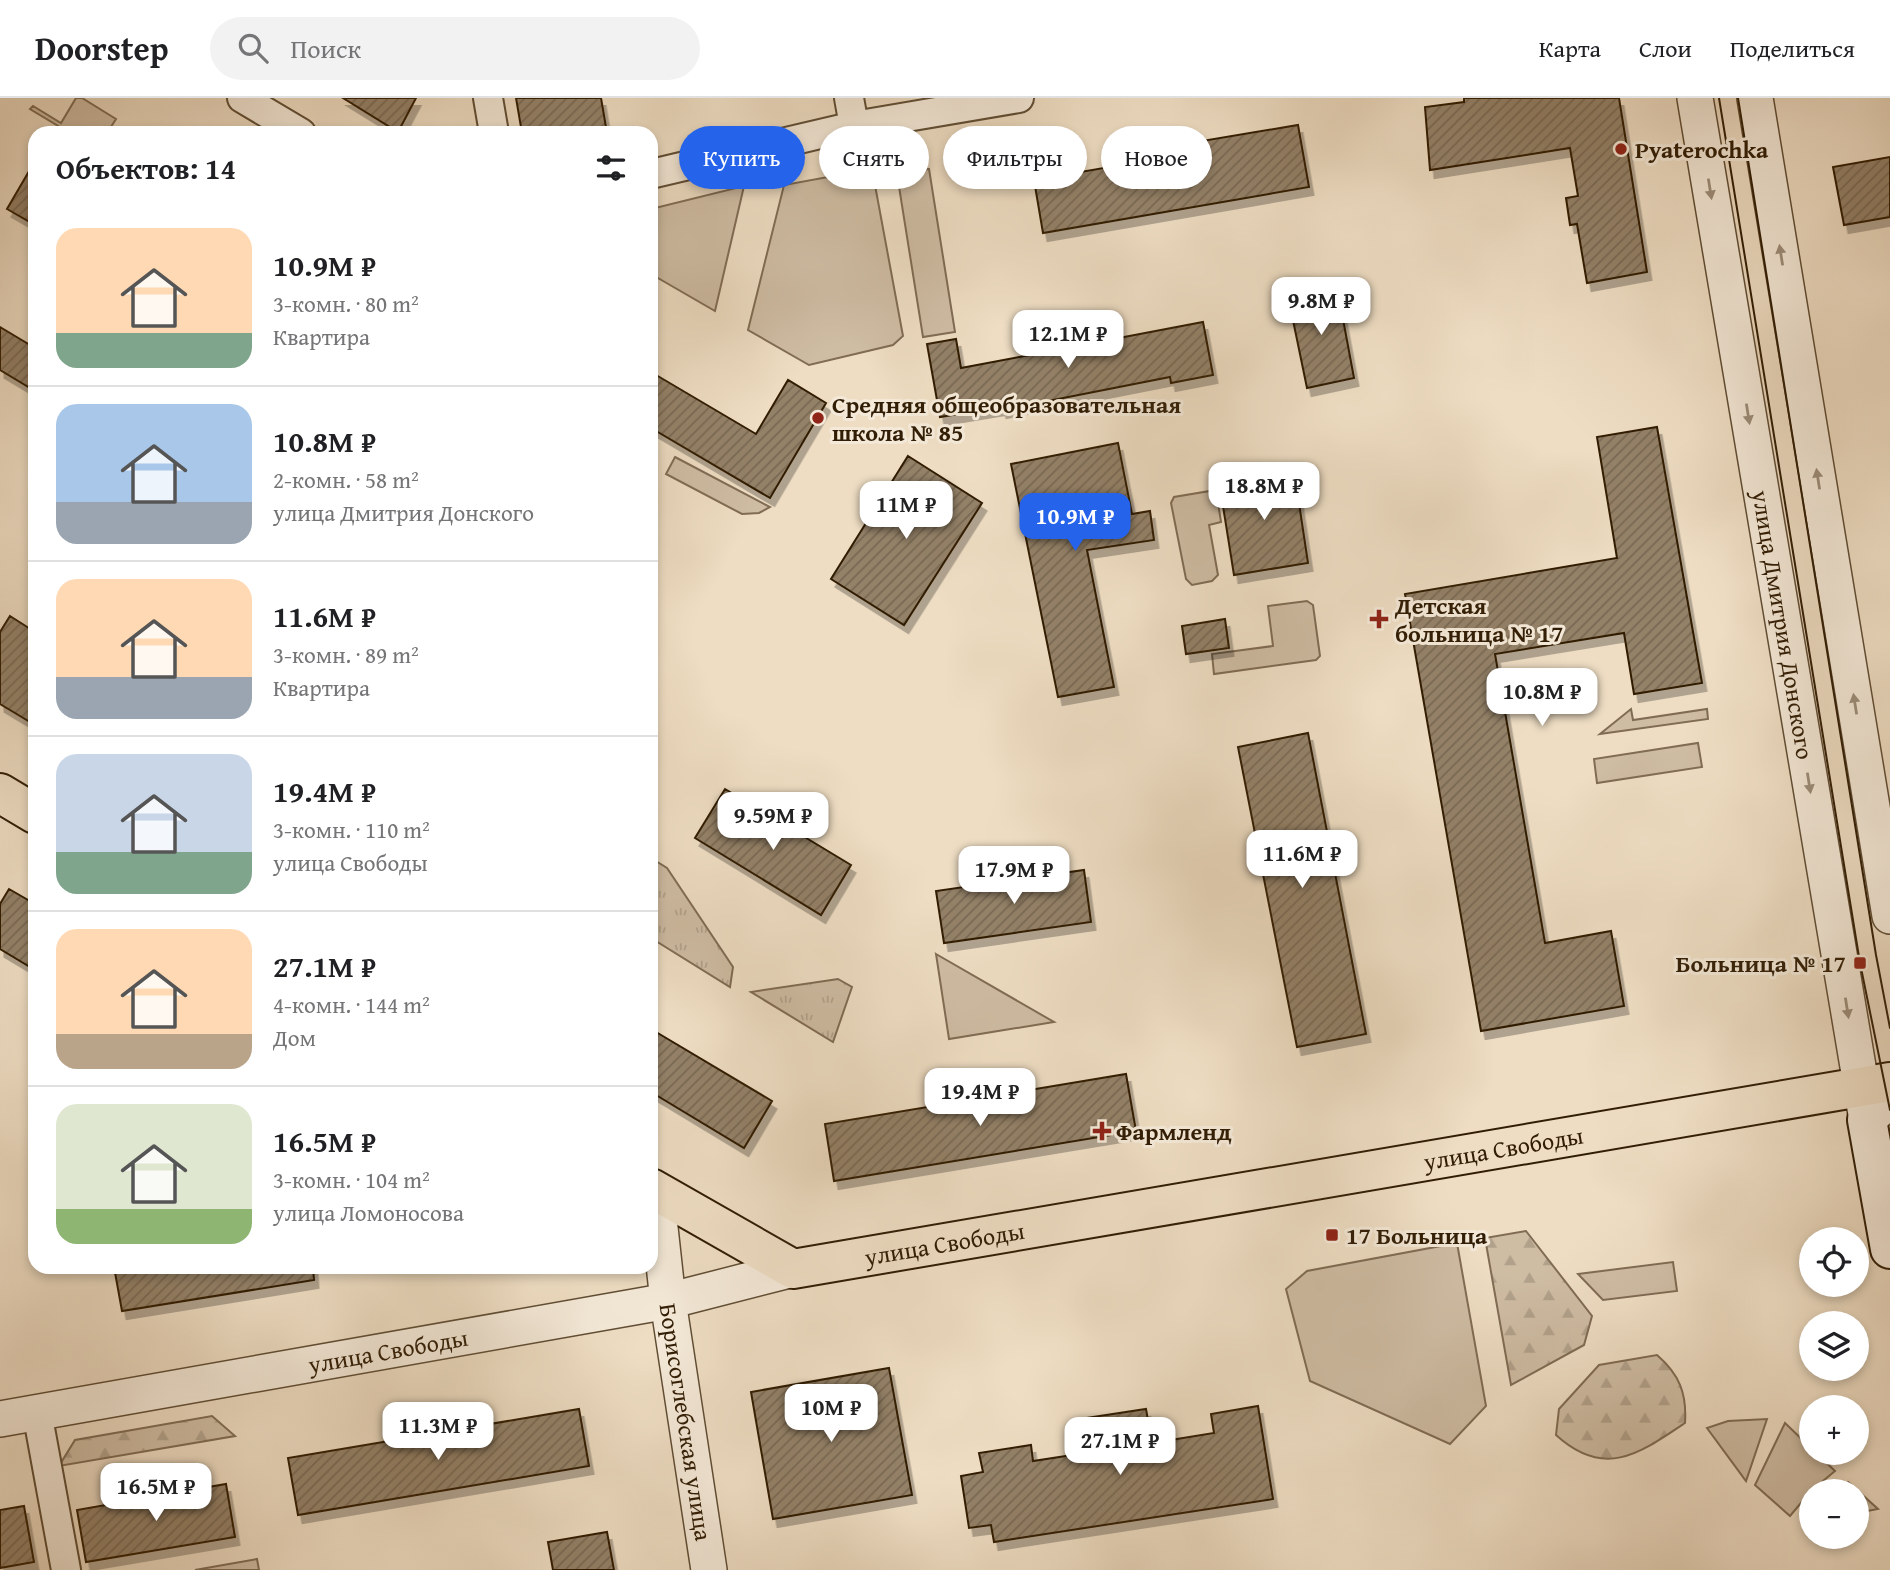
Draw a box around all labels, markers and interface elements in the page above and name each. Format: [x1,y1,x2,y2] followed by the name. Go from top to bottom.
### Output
[210,17,700,80] search box
[35,24,168,72] text: Doorstep
[234,29,272,67] icon: search
[290,29,361,68] text: Поиск
[1539,31,1601,66] text: Карта
[1639,31,1692,66] text: Слои
[1730,31,1855,66] text: Поделиться
[679,126,805,189] chip: Купить
[819,126,929,189] chip: Снять
[943,126,1087,189] chip: Фильтры
[1101,126,1212,189] chip: Новое
[1635,132,1769,167] place label: Pyaterochka
[1613,141,1629,157] marker: Pyaterochka
[56,146,236,190] text: Объектов: 14
[592,149,630,187] icon: filters
[1705,179,1716,201] one-way arrow
[273,243,376,287] text: 10.9M ₽
[1775,244,1786,266] one-way arrow
[112,256,196,340] icon: home
[1264,278,1378,337] pin: 9.8M ₽
[1287,283,1355,316] text: 9.8M ₽
[273,287,419,320] text: 3-комн. · 80 m²
[1003,310,1133,370] pin: 12.1M ₽
[1028,316,1108,349] text: 12.1M ₽
[273,320,370,353] text: Квартира
[832,387,1181,450] place label: Средняя общеобразовательная школа № 85
[1743,403,1754,425] one-way arrow
[810,410,826,426] marker: Средняя общеобразовательная школа № 85
[273,419,376,463] text: 10.8M ₽
[112,432,196,516] icon: home
[1199,462,1329,522] pin: 18.8M ₽
[273,463,419,496] text: 2-комн. · 58 m²
[1224,468,1304,501] text: 18.8M ₽
[1812,468,1823,490] one-way arrow
[857,482,955,541] pin: 11M ₽
[1744,486,1823,762] street label: улица Дмитрия Донского
[876,487,936,520] text: 11M ₽
[1010,494,1140,553] pin: 10.9M ₽
[273,496,534,529] text: улица Дмитрия Донского
[1035,499,1115,532] text: 10.9M ₽
[1394,588,1563,651] place label: Детская больница № 17
[273,594,376,638] text: 11.6M ₽
[112,607,196,691] icon: home
[1369,609,1389,629] marker: Детская больница № 17
[273,638,419,671] text: 3-комн. · 89 m²
[1477,668,1607,728] pin: 10.8M ₽
[273,671,370,704] text: Квартира
[1502,674,1582,707] text: 10.8M ₽
[1849,693,1860,715] one-way arrow
[273,769,376,813] text: 19.4M ₽
[1804,772,1815,794] one-way arrow
[112,782,196,866] icon: home
[708,792,838,852] pin: 9.59M ₽
[733,798,813,831] text: 9.59M ₽
[273,813,430,846] text: 3-комн. · 110 m²
[1237,830,1367,890] pin: 11.6M ₽
[1262,836,1342,869] text: 11.6M ₽
[273,846,428,879] text: улица Свободы
[949,846,1079,906] pin: 17.9M ₽
[974,852,1054,885] text: 17.9M ₽
[273,944,376,988] text: 27.1M ₽
[1676,946,1846,981] place label: Больница № 17
[1852,955,1868,971] marker: Больница № 17
[112,957,196,1041] icon: home
[273,988,430,1021] text: 4-комн. · 144 m²
[1842,997,1853,1019] one-way arrow
[273,1021,316,1054] text: Дом
[915,1068,1045,1128] pin: 19.4M ₽
[940,1074,1020,1107] text: 19.4M ₽
[1116,1114,1232,1149] place label: Фармленд
[1420,1117,1586,1179] street label: улица Свободы
[273,1119,376,1163] text: 16.5M ₽
[1094,1123,1110,1139] marker: Фармленд
[112,1132,196,1216] icon: home
[273,1163,430,1196] text: 3-комн. · 104 m²
[273,1196,464,1229] text: улица Ломоносова
[861,1212,1027,1274] street label: улица Свободы
[1346,1218,1488,1253] place label: 17 Больница
[1324,1227,1340,1243] marker: 17 Больница
[1799,1227,1869,1549] map controls
[1799,1227,1869,1297] button: locate
[651,1301,722,1544] street label: Борисоглебская улица
[1799,1311,1869,1381] button: layers
[304,1319,471,1382] street label: улица Свободы
[782,1384,880,1444] pin: 10M ₽
[801,1390,861,1423] text: 10M ₽
[1799,1395,1869,1465] button: +
[373,1402,503,1462] pin: 11.3M ₽
[398,1408,478,1441] text: 11.3M ₽
[1055,1418,1185,1477] pin: 27.1M ₽
[1080,1423,1160,1456] text: 27.1M ₽
[91,1464,221,1523] pin: 16.5M ₽
[116,1469,196,1502] text: 16.5M ₽
[1799,1479,1869,1549] button: −

